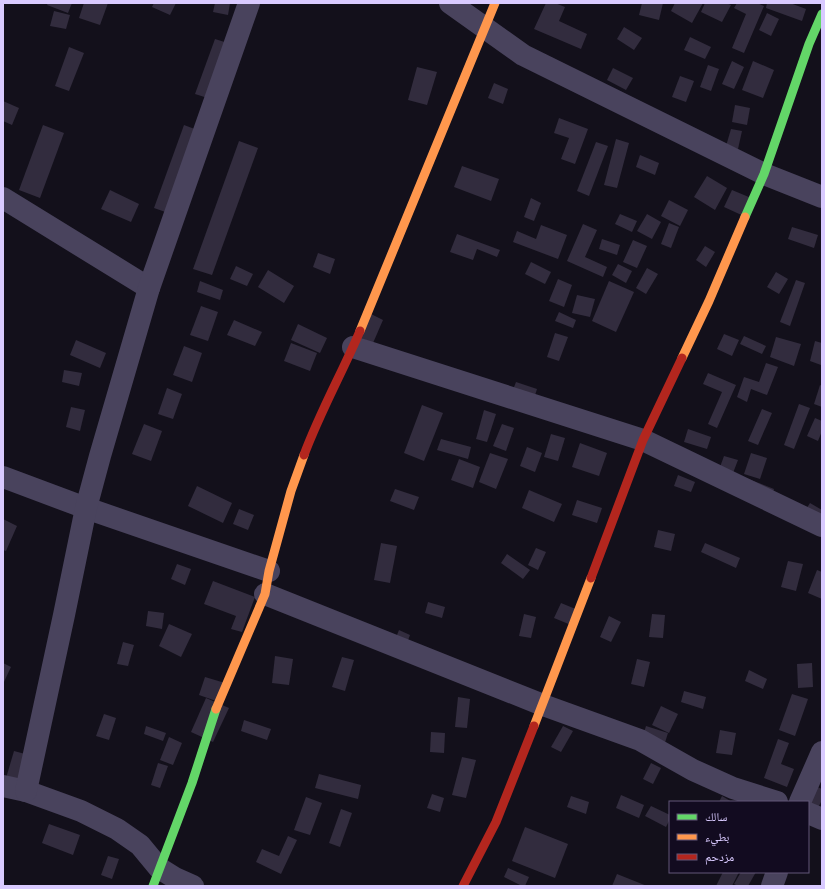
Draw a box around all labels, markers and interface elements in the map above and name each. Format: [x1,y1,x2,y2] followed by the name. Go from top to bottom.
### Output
[669,801,809,873] legend
[705,809,727,823] text: سالك
[705,829,729,847] text: بطيء
[705,849,734,865] text: مزدحم

